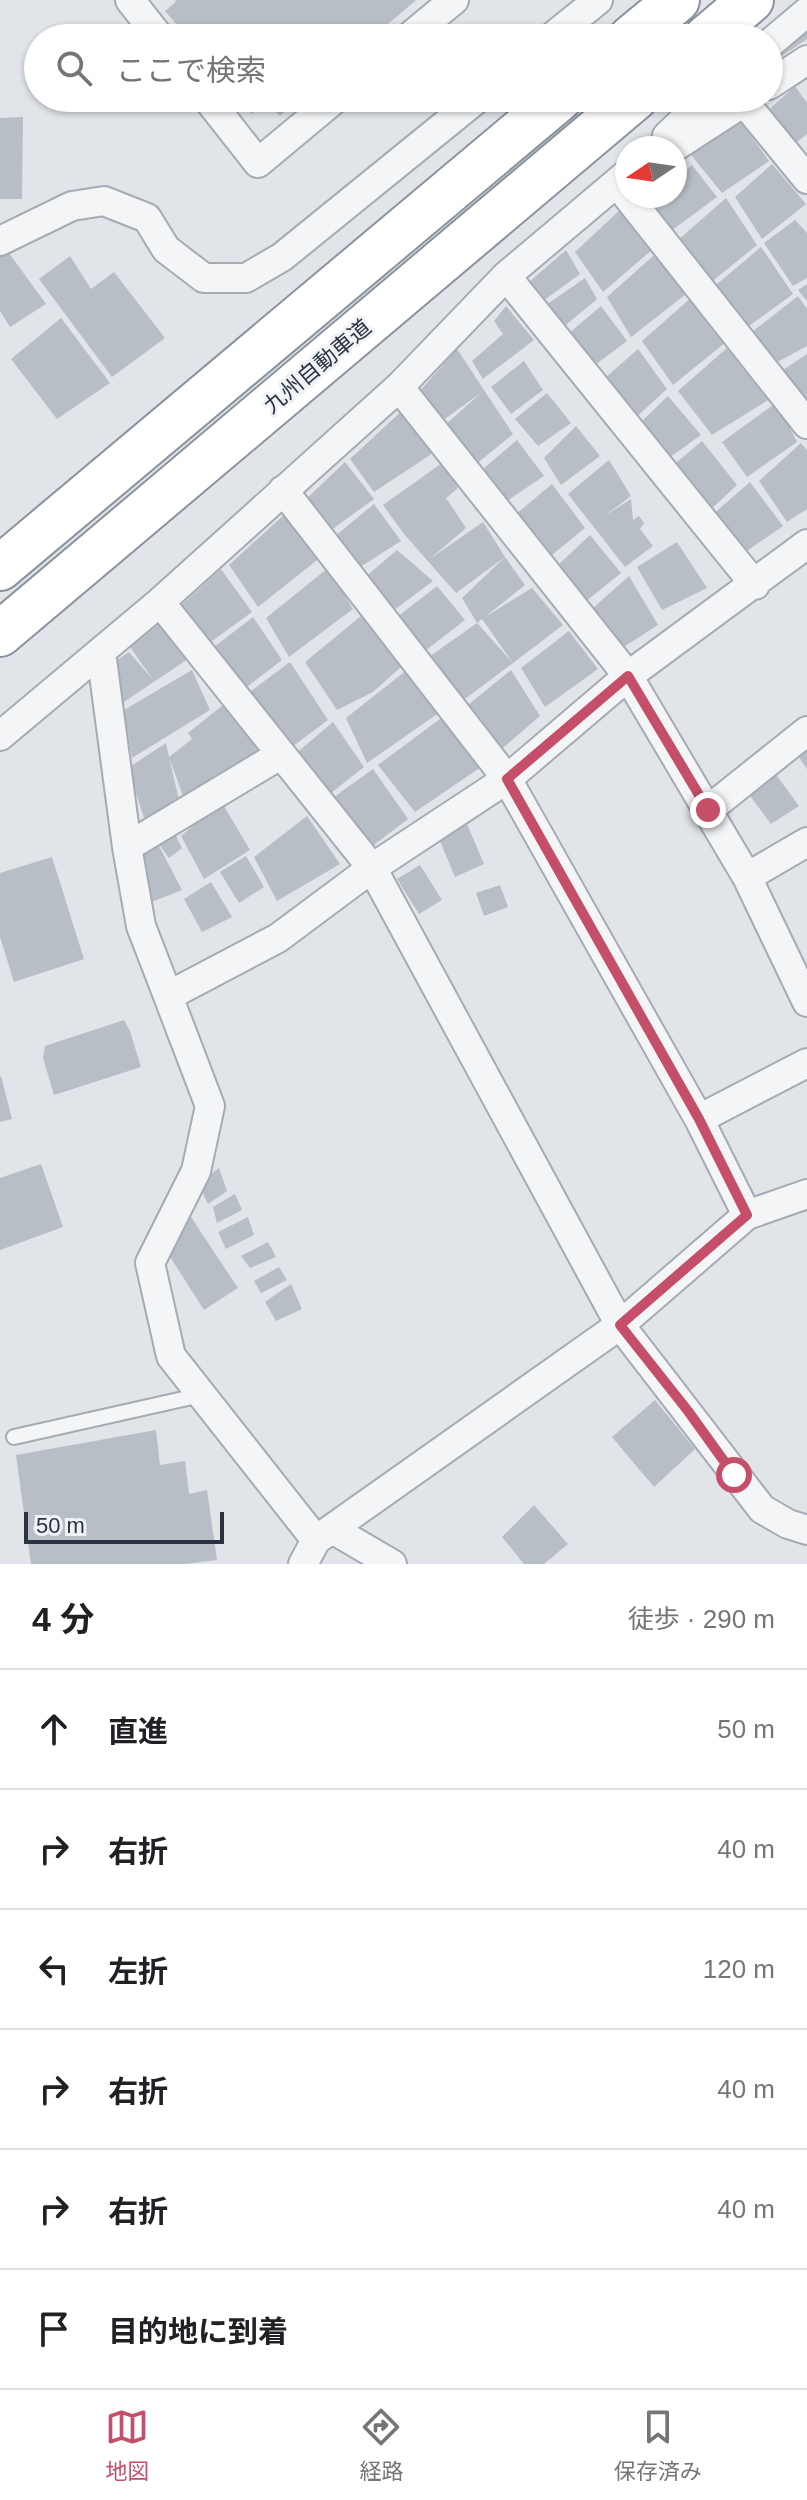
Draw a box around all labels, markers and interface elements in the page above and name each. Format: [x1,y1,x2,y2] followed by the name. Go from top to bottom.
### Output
[24,24,783,112] search box
[52,46,96,90] icon: search
[116,54,266,87] text: ここで検索
[615,136,687,208] north arrow
[259,314,376,418] street label: 九州自動車道
[690,792,726,828] route end
[716,1457,752,1493] route start
[24,1508,224,1544] scale bar
[36,1513,85,1538] text: 50 m
[32,1600,94,1638] text: 4 分
[628,1604,775,1634] text: 徒歩 · 290 m
[32,1707,76,1751] icon: ahead
[717,1714,775,1744] text: 50 m
[108,1715,168,1748] text: 直進
[32,1827,76,1871] icon: right
[717,1834,775,1864] text: 40 m
[108,1835,168,1868] text: 右折
[32,1947,76,1991] icon: left
[703,1954,775,1984] text: 120 m
[108,1955,168,1988] text: 左折
[32,2067,76,2111] icon: right
[717,2074,775,2104] text: 40 m
[108,2075,168,2108] text: 右折
[32,2187,76,2231] icon: right
[717,2194,775,2224] text: 40 m
[108,2195,168,2228] text: 右折
[32,2307,76,2351] icon: arrive
[108,2315,288,2348] text: 目的地に到着
[105,2405,149,2485] tab: 地図
[359,2405,404,2485] tab: 経路
[614,2405,702,2485] tab: 保存済み

